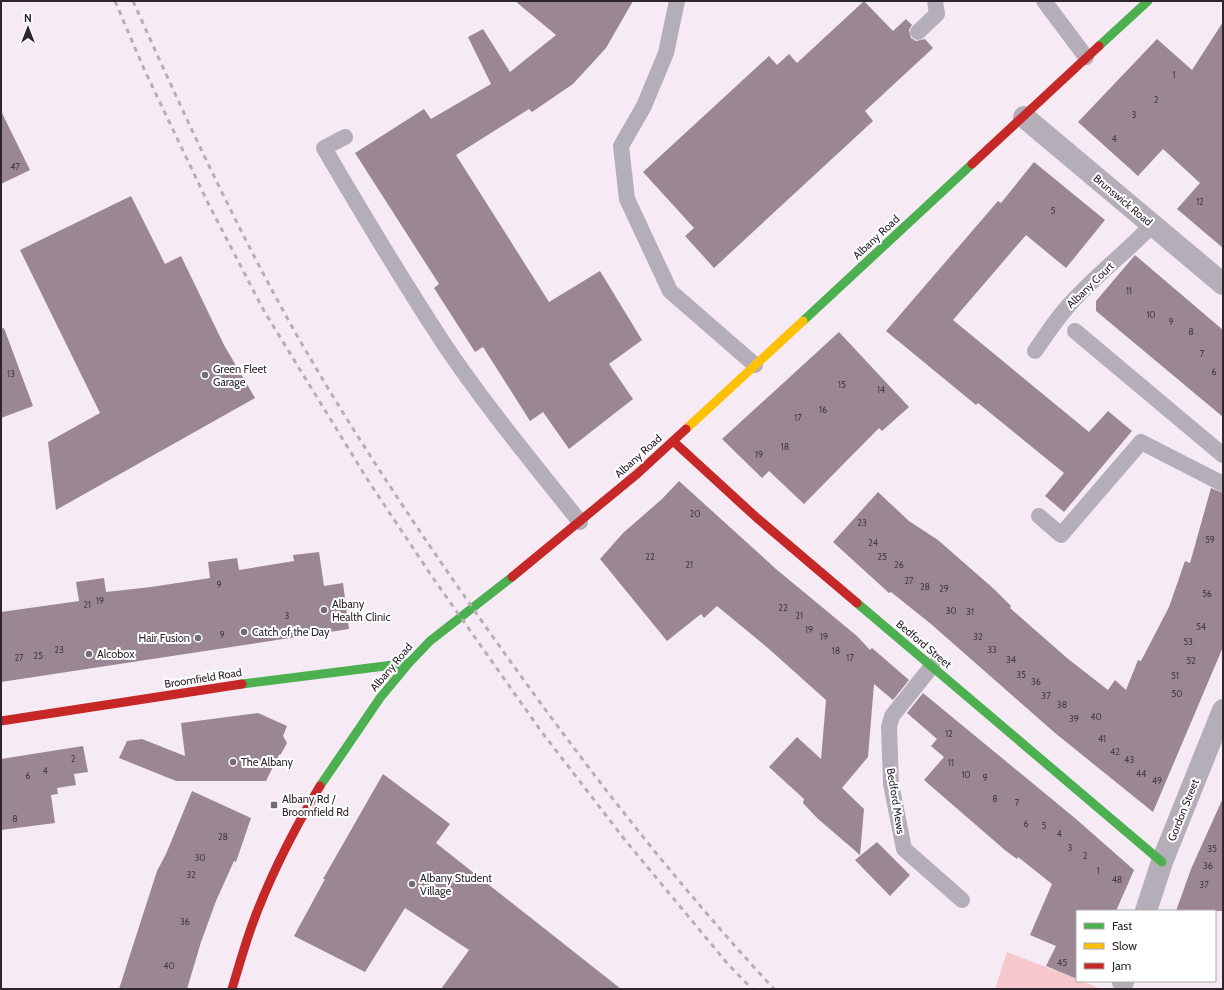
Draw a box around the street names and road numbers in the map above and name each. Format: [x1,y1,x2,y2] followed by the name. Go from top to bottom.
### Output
[1091,171,1155,229] street label: Brunswick Road
[850,212,902,262] street label: Albany Road
[1063,259,1117,311] street label: Albany Court
[612,431,664,481] street label: Albany Road
[893,617,955,671] street label: Bedford Street
[367,640,415,694] street label: Albany Road
[163,665,243,691] street label: Broomfield Road
[884,767,908,836] street label: Bedford Mews
[1164,777,1202,843] street label: Gordon Street

